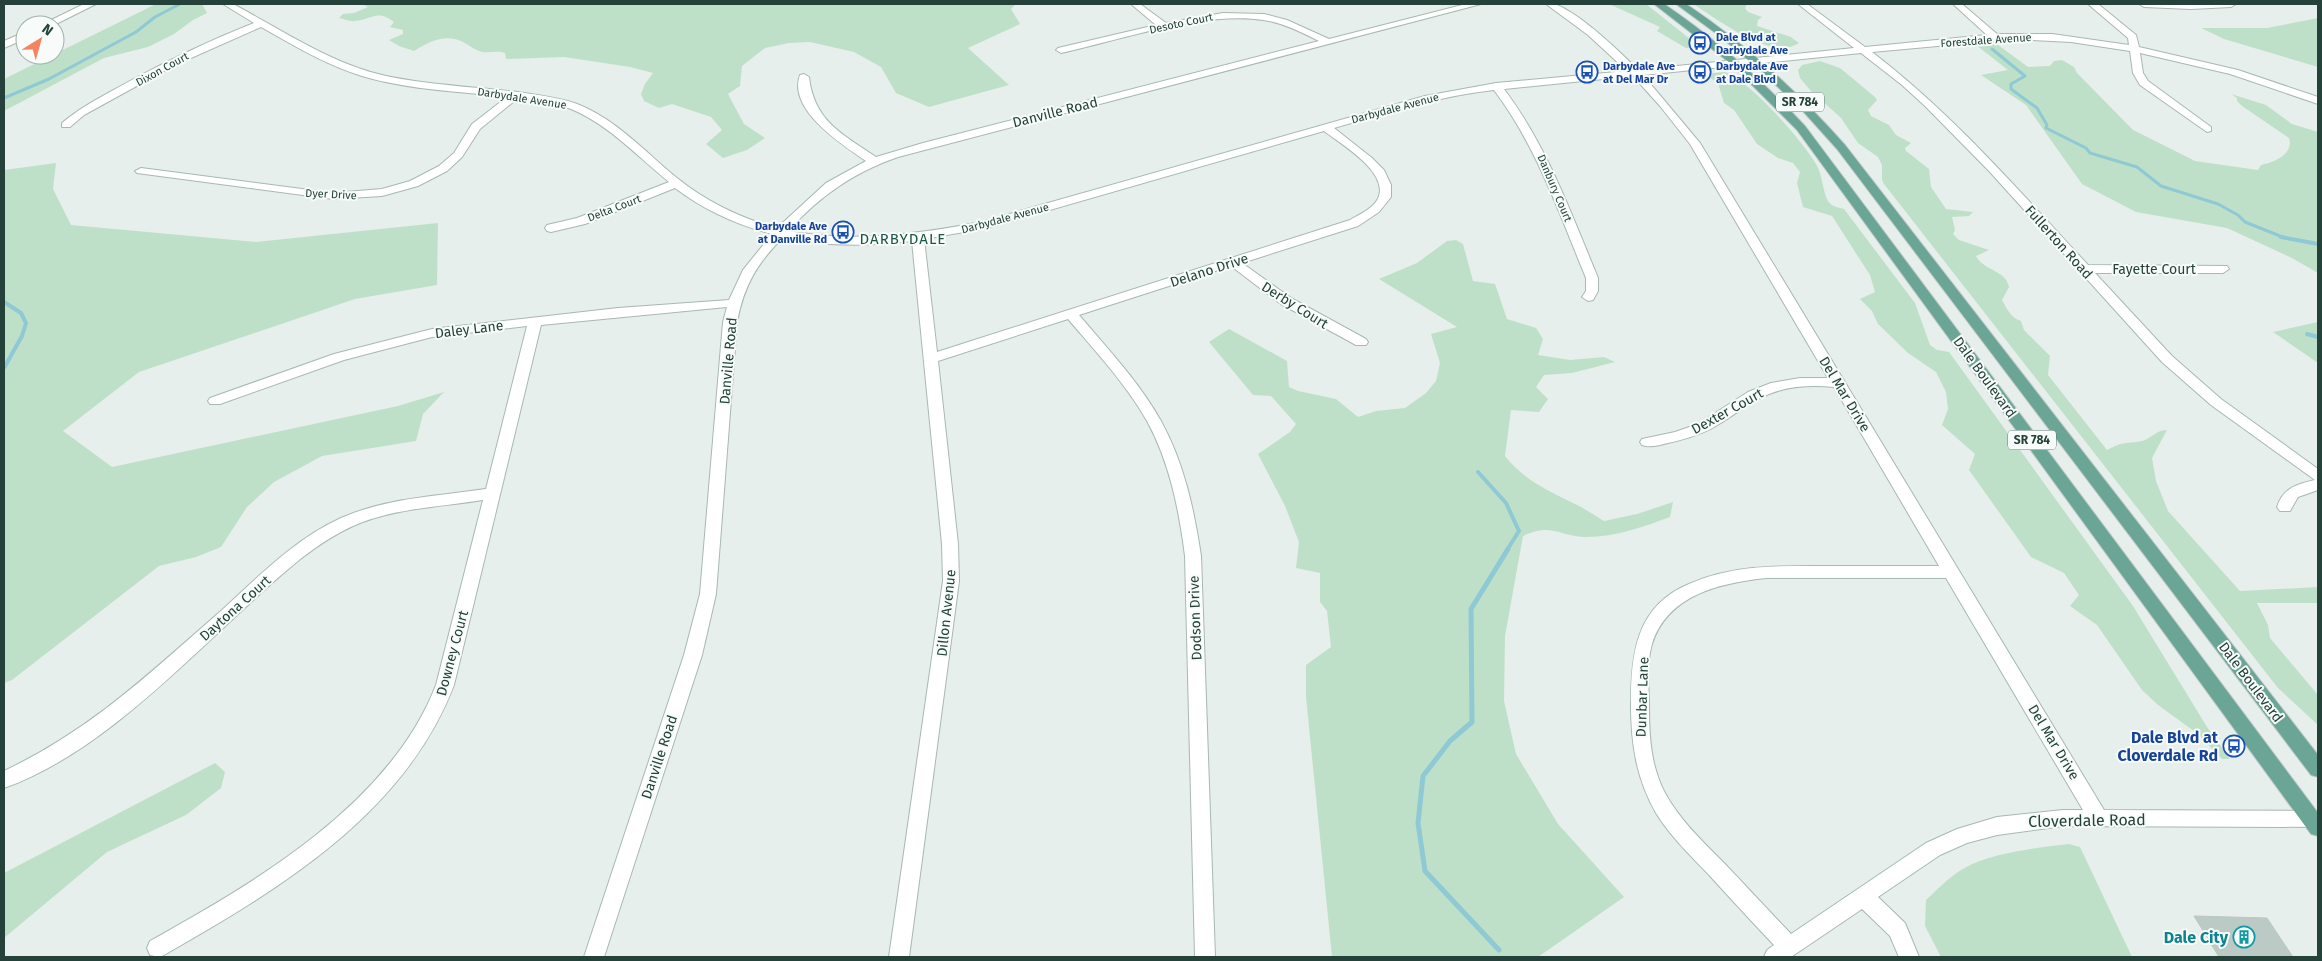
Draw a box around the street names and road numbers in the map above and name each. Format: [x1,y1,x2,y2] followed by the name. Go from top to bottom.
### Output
[1148,10,1214,37] street label: Desoto Court
[1940,31,2032,50] street label: Forestdale Avenue
[134,50,191,89] street label: Dixon Court
[476,85,567,112] street label: Darbydale Avenue
[1350,91,1440,126] street label: Darbydale Avenue
[1776,92,1824,111] road number: SR 784
[1011,94,1099,131] street label: Danville Road
[1535,153,1575,224] street label: Danbury Court
[305,187,357,202] street label: Dyer Drive
[586,192,643,225] street label: Delta Court
[960,201,1050,236] street label: Darbydale Avenue
[2021,202,2096,283] street label: Fullerton Road
[1168,250,1250,291] street label: Delano Drive
[2112,261,2197,278] street label: Fayette Court
[1258,278,1332,333] street label: Derby Court
[434,317,504,342] street label: Daley Lane
[716,317,741,405] street label: Danville Road
[1950,334,2020,421] street label: Dale Boulevard
[1815,353,1874,435] street label: Del Mar Drive
[1688,384,1767,438] street label: Dexter Court
[2008,430,2056,450] road number: SR 784
[933,569,960,658] street label: Dillon Avenue
[196,571,275,645] street label: Daytona Court
[1186,575,1205,661] street label: Dodson Drive
[433,608,472,698] street label: Downey Court
[2215,639,2286,726] street label: Dale Boulevard
[1633,656,1652,738] street label: Dunbar Lane
[2024,701,2083,783] street label: Del Mar Drive
[638,713,681,801] street label: Danville Road
[2028,810,2146,831] street label: Cloverdale Road

